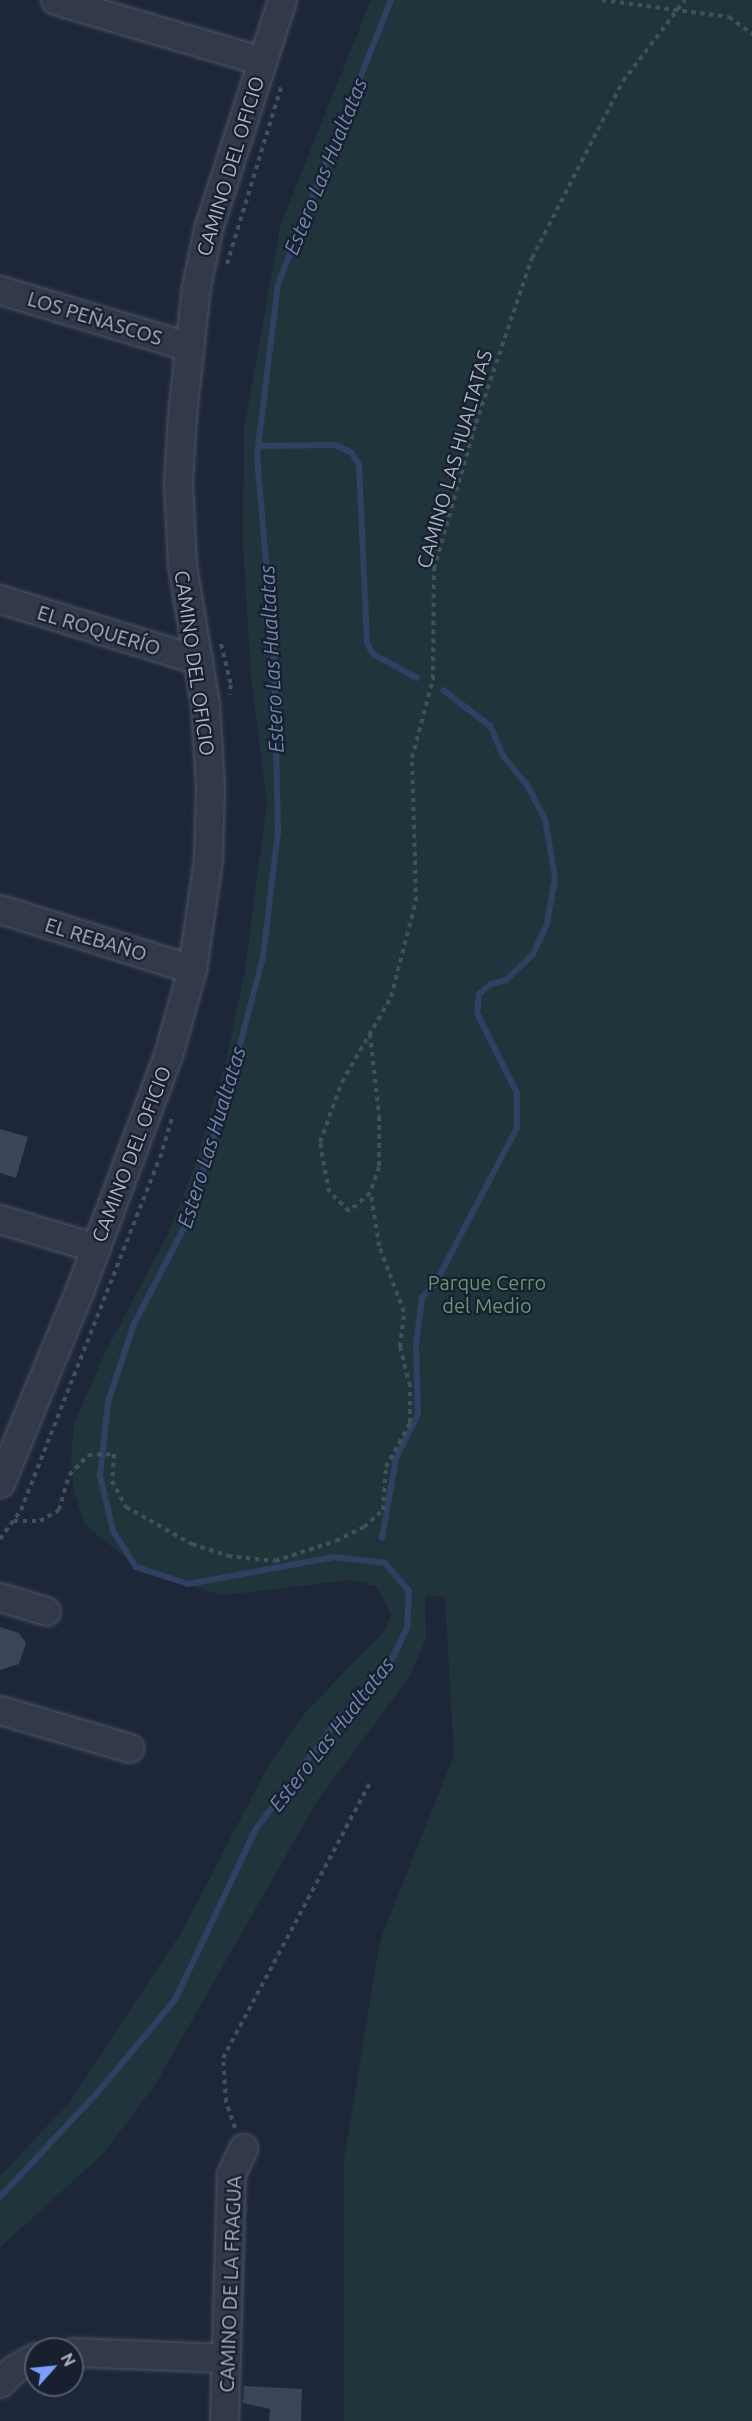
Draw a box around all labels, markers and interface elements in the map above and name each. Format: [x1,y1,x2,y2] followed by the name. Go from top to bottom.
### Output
[191,73,269,259] street label: CAMINO DEL OFICIO
[278,74,372,258] water label: Estero Las Hualtatas
[25,286,165,350] street label: LOS PEÑASCOS
[411,347,497,571] street label: CAMINO LAS HUALTATAS
[253,564,289,754] water label: Estero Las Hualtatas
[170,569,220,757] street label: CAMINO DEL OFICIO
[35,600,163,660] street label: EL ROQUERÍO
[42,912,150,966] street label: EL REBAÑO
[171,1043,251,1231] water label: Estero Las Hualtatas
[86,1063,176,1245] street label: CAMINO DEL OFICIO
[428,1270,546,1317] park label: Parque Cerro del Medio
[263,1652,399,1816] water label: Estero Las Hualtatas
[214,2175,246,2393] street label: CAMINO DE LA FRAGUA
[24,2337,84,2397] north arrow
[58,2350,79,2369] text: N

